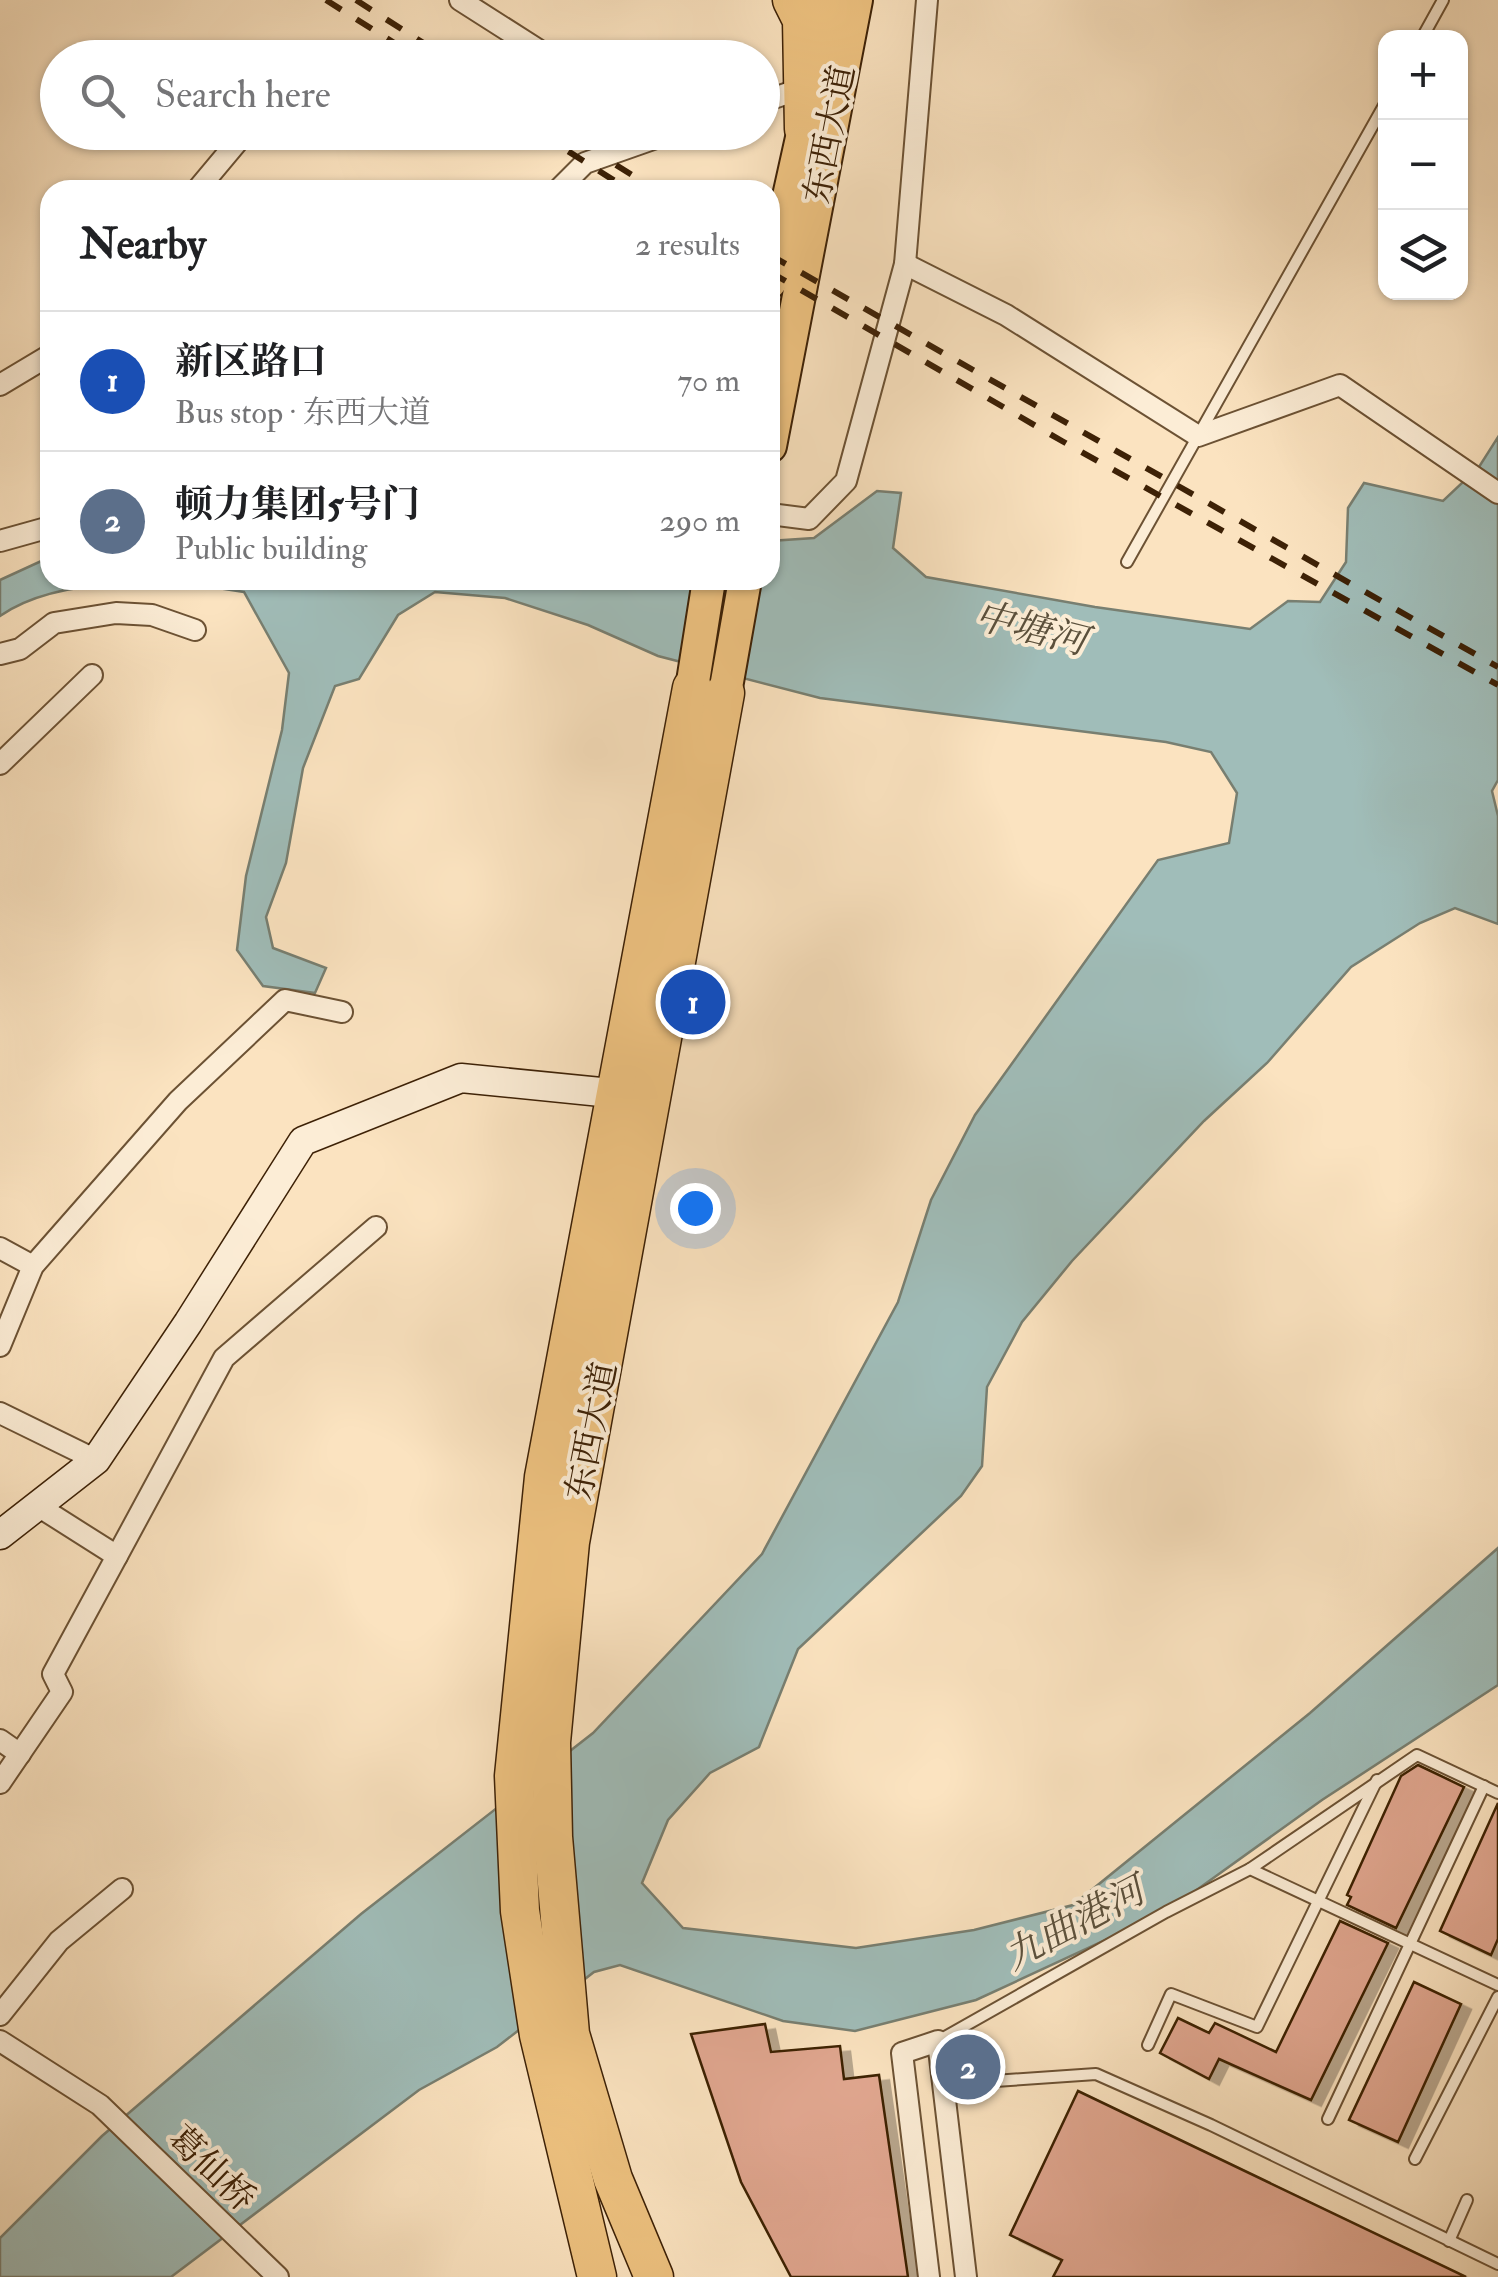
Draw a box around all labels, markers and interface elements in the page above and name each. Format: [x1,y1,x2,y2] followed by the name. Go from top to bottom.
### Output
[1378,30,1468,300] map controls
[1378,30,1468,120] button: +
[40,40,780,150] search box
[795,61,865,207] street label: 东西大道
[75,68,130,123] icon: search
[155,71,331,119] text: Search here
[1378,120,1468,210] button: −
[1378,210,1468,300] button: layers
[80,219,206,271] text: Nearby
[635,225,740,265] text: 2 results
[175,338,327,386] text: 新区路口
[107,361,118,401] text: 1
[677,361,740,401] text: 70 m
[175,393,431,433] text: Bus stop · 东西大道
[175,481,420,529] text: 顿力集团5号门
[104,501,121,541] text: 2
[659,501,740,541] text: 290 m
[175,529,367,569] text: Public building
[970,592,1098,667] water label: 中塘河
[660,964,726,1040] pin: 1
[670,1183,721,1234] your location
[557,1358,627,1504] street label: 东西大道
[996,1864,1158,1981] water label: 九曲港河
[936,2030,1000,2104] pin: 2
[158,2116,264,2221] street label: 葛仙桥

